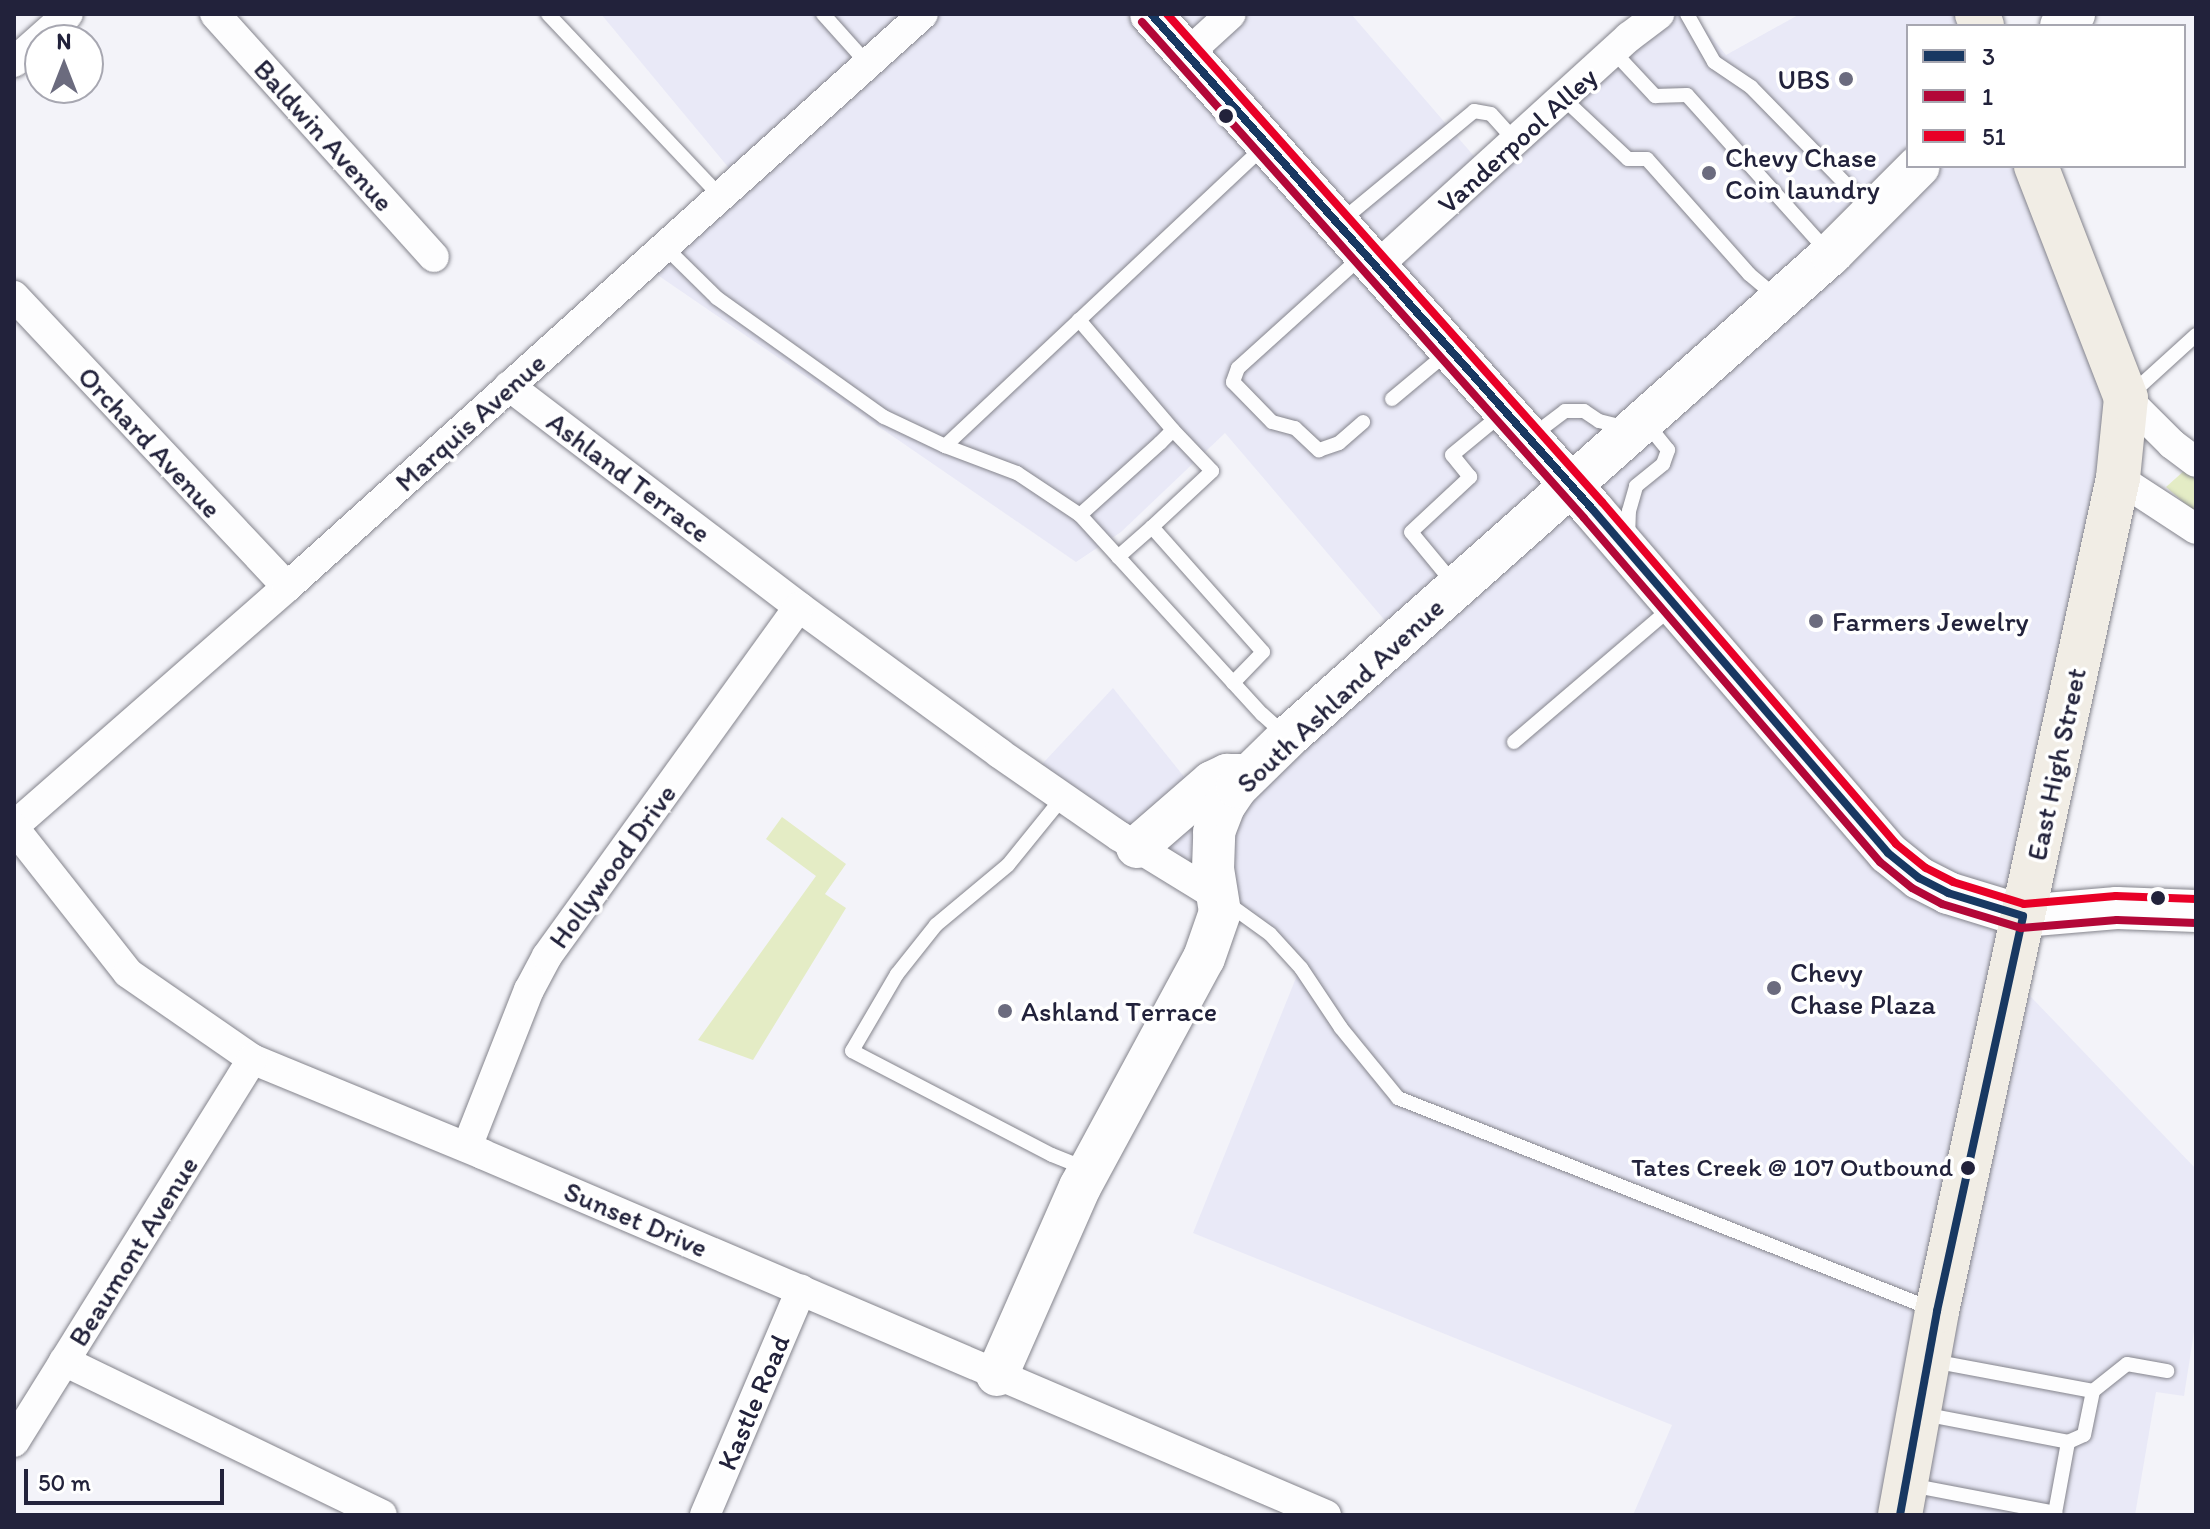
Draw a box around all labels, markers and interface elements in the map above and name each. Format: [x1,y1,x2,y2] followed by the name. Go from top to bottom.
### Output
[24,24,104,104] north arrow
[1906,24,2186,168] legend
[57,28,71,55] text: N
[1982,42,1995,71] text: 3
[247,53,401,217] street label: Baldwin Avenue
[1430,60,1604,220] street label: Vanderpool Alley
[1778,62,1830,96] place label: UBS
[1837,70,1855,88] marker: UBS
[1982,82,1993,111] text: 1
[1218,108,1234,124] unlabelled marker
[1982,122,2006,151] text: 51
[1725,140,1879,206] place label: Chevy Chase Coin laundry
[1700,164,1718,182] marker: Chevy Chase Coin laundry
[388,346,552,498] street label: Marquis Avenue
[72,360,228,524] street label: Orchard Avenue
[542,406,716,548] street label: Ashland Terrace
[1230,591,1450,799] street label: South Ashland Avenue
[1832,604,2028,638] place label: Farmers Jewelry
[1807,612,1825,630] marker: Farmers Jewelry
[2019,665,2093,863] street label: East High Street
[541,777,683,955] street label: Hollywood Drive
[2150,890,2166,906] unlabelled marker
[1790,955,1935,1021] place label: Chevy Chase Plaza
[1765,979,1783,997] marker: Chevy Chase Plaza
[1021,994,1214,1028] place label: Ashland Terrace
[996,1002,1014,1020] marker: Ashland Terrace
[61,1150,205,1352] street label: Beaumont Avenue
[1632,1152,1953,1184] place label: Tates Creek @ 107 Outbound
[1960,1160,1976,1176] marker: Tates Creek @ 107 Outbound
[559,1174,713,1264] street label: Sunset Drive
[710,1330,796,1474] street label: Kastle Road
[28,1453,228,1503] scale bar
[38,1468,91,1497] text: 50 m

